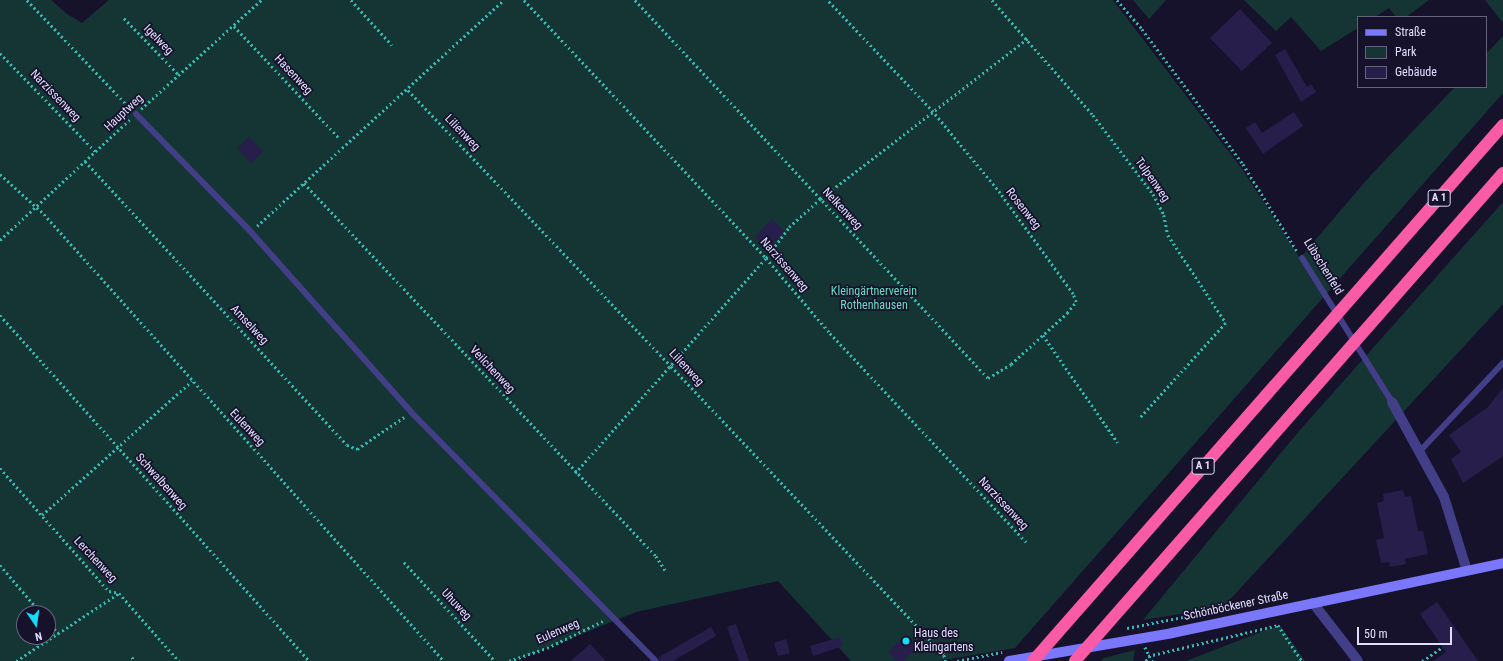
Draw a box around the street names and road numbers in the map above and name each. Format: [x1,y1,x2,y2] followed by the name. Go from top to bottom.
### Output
[140,22,176,58] street label: Igelweg
[271,52,315,98] street label: Hasenweg
[27,67,83,125] street label: Narzissenweg
[102,91,146,135] street label: Hauptweg
[441,112,483,154] street label: Lilienweg
[1131,155,1173,205] street label: Tulpenweg
[819,185,865,233] street label: Nelkenweg
[1002,185,1044,233] street label: Rosenweg
[1427,189,1451,207] road number: A 1
[757,235,811,295] street label: Narzissenweg
[1300,236,1346,298] street label: Lübschenfeld
[227,302,271,348] street label: Amselweg
[466,343,518,397] street label: Veilchenweg
[665,347,707,389] street label: Lilienweg
[226,407,268,449] street label: Eulenweg
[132,451,190,513] street label: Schwalbenweg
[1191,457,1215,475] road number: A 1
[975,475,1031,533] street label: Narzissenweg
[70,534,120,586] street label: Lerchenweg
[438,586,474,624] street label: Uhuweg
[1182,588,1290,624] street label: Schönböckener Straße
[534,617,582,647] street label: Eulenweg

